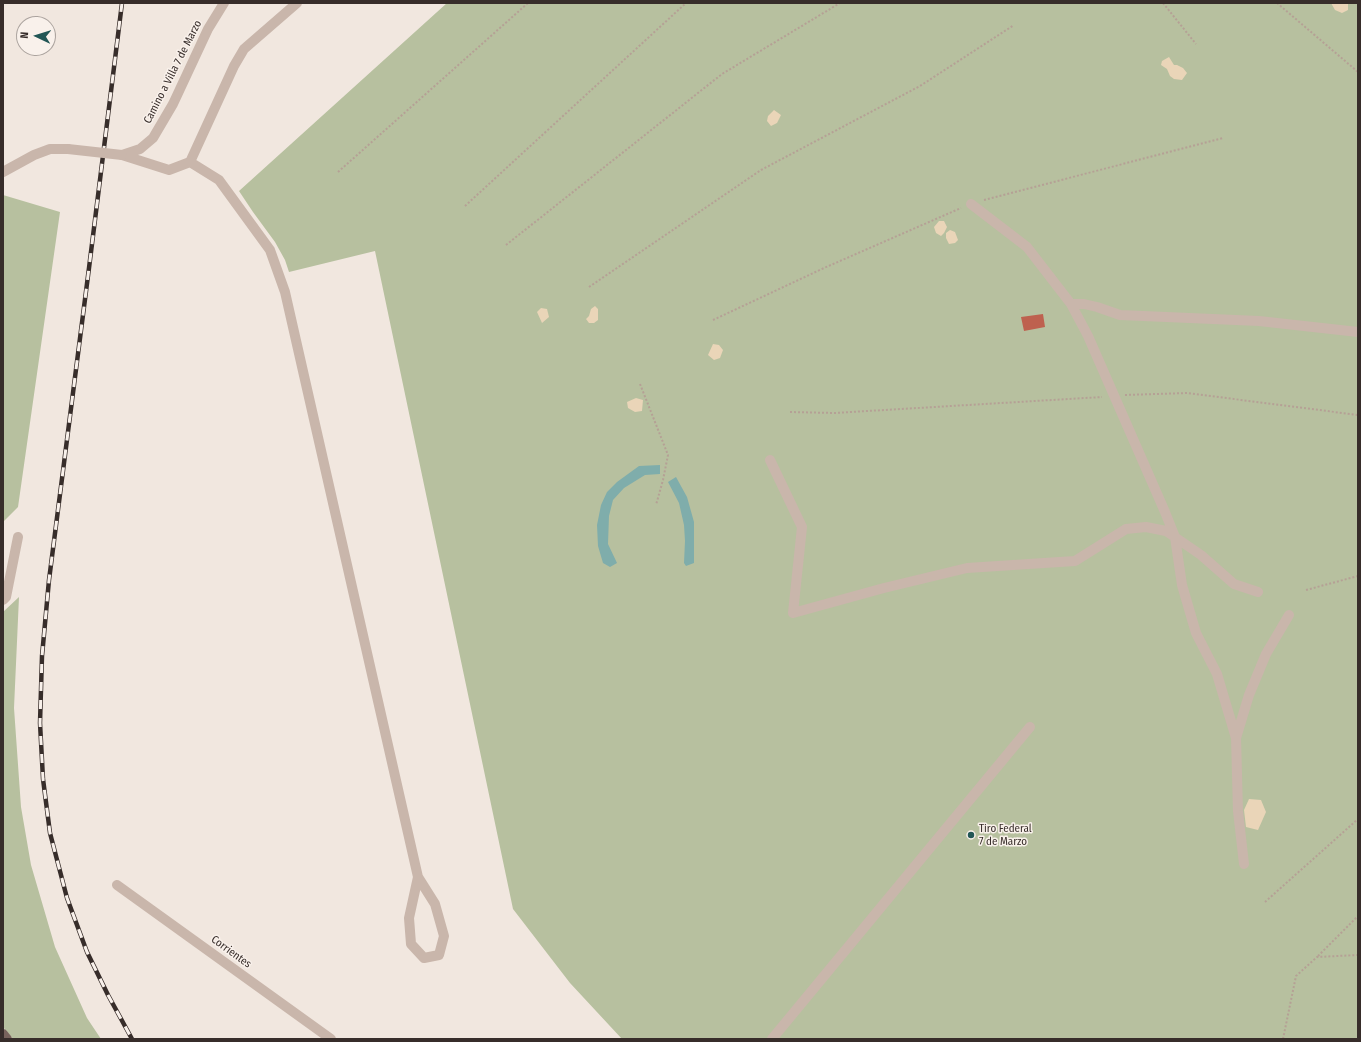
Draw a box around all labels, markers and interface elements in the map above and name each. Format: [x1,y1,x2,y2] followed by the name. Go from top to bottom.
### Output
[16,16,56,56] north arrow
[141,18,205,126] street label: Camino a Villa 7 de Marzo
[18,31,31,39] text: N
[979,822,1032,848] place label: Tiro Federal 7 de Marzo
[966,830,976,840] marker: Tiro Federal 7 de Marzo
[208,933,254,971] street label: Corrientes

